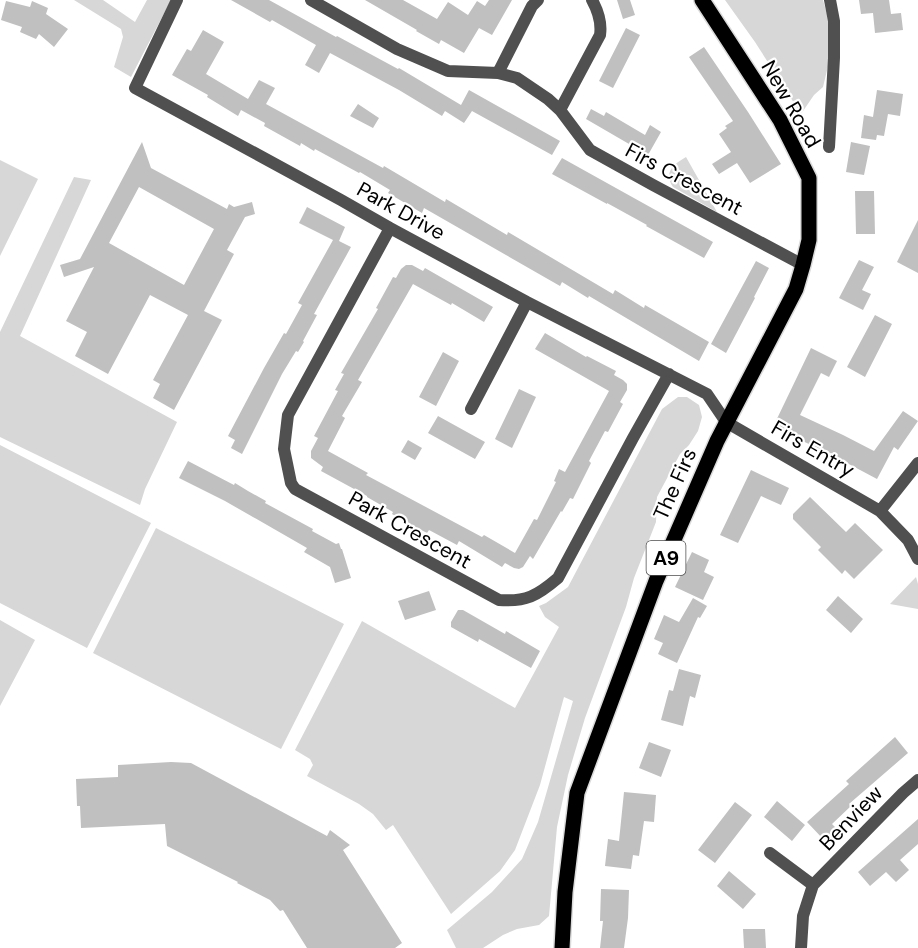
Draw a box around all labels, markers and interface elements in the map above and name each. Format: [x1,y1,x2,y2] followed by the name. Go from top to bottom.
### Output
[755,55,827,153] street label: New Road
[620,136,748,222] street label: Firs Crescent
[352,175,450,247] street label: Park Drive
[766,414,860,484] street label: Firs Entry
[647,444,703,524] street label: The Firs
[344,485,476,575] street label: Park Crescent
[646,541,686,575] road number: A9
[813,779,889,857] street label: Benview

